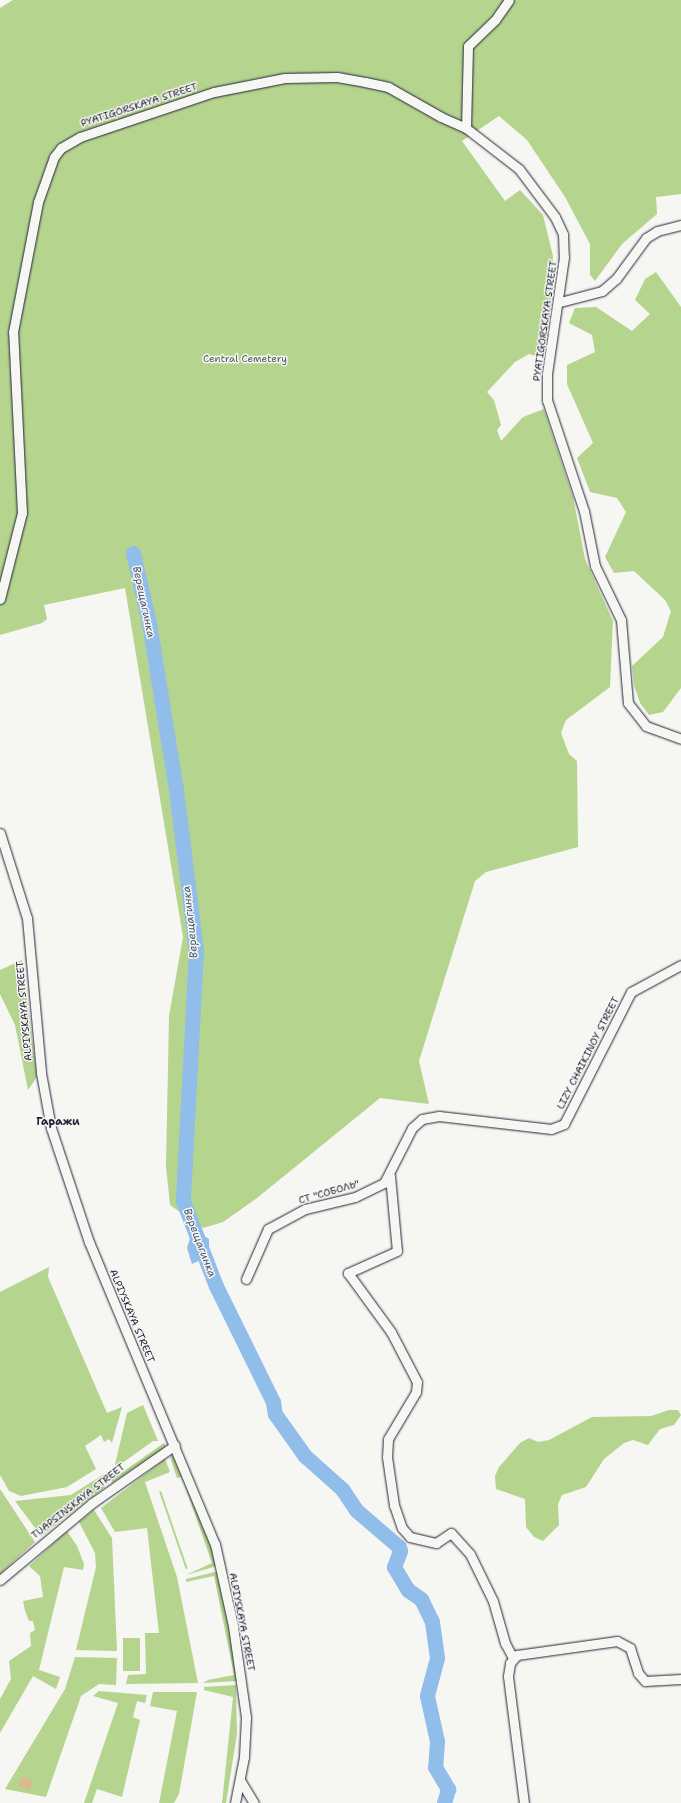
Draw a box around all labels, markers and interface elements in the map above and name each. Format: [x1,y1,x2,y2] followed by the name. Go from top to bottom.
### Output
[79,80,199,130] street label: PYATIGORSKAYA STREET
[531,260,559,382] street label: PYATIGORSKAYA STREET
[203,353,287,365] park label: Central Cemetery
[129,565,157,639] water label: Верещагинка
[181,885,201,959] water label: Верещагинка
[14,961,34,1061] street label: ALPIYSKAYA STREET
[554,995,622,1111] street label: LIZY CHAIKINOY STREET
[36,1115,80,1129] district label: Гаражи
[297,1178,361,1206] street label: СТ "СОБОЛЬ"
[180,1207,218,1279] water label: Верещагинка
[107,1268,157,1364] street label: ALPIYSKAYA STREET
[29,1461,127,1541] street label: TUAPSINSKAYA STREET
[227,1572,257,1672] street label: ALPIYSKAYA STREET

